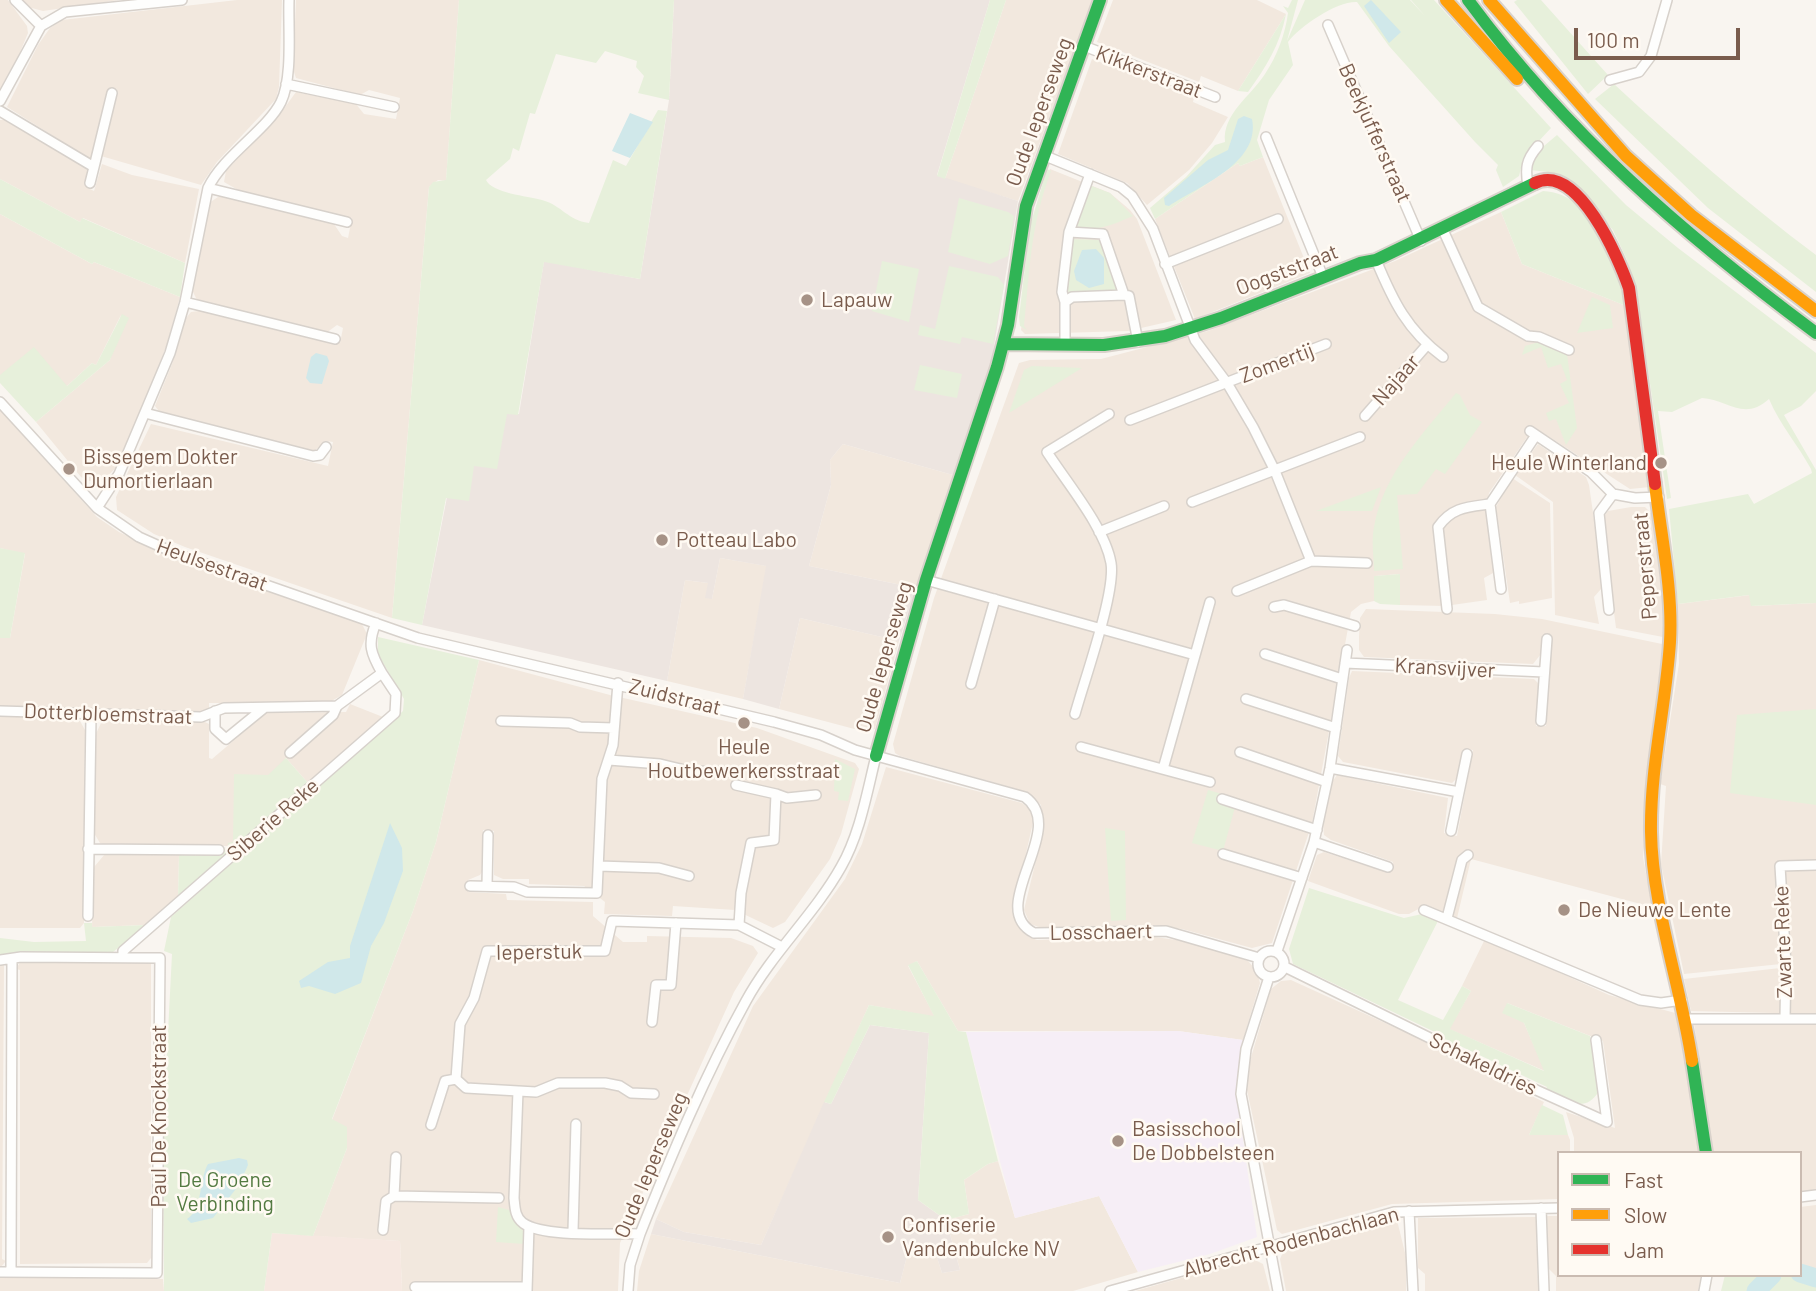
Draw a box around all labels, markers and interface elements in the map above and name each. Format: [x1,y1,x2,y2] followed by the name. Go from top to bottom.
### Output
[1578,14,1744,58] scale bar
[1587,27,1640,52] text: 100 m
[1000,34,1078,190] street label: Oude Ieperseweg
[1092,40,1206,104] street label: Kikkerstraat
[1333,60,1417,206] street label: Beekjufferstraat
[1232,239,1342,301] street label: Oogststraat
[821,287,892,313] place label: Lapauw
[799,292,815,308] marker: Lapauw
[1236,337,1318,389] street label: Zomertij
[1367,349,1425,411] street label: Najaar
[83,444,238,494] place label: Bissegem Dokter Dumortierlaan
[1491,450,1647,476] place label: Heule Winterland
[1653,455,1669,471] marker: Heule Winterland
[61,461,77,477] marker: Bissegem Dokter Dumortierlaan
[1628,511,1662,621] street label: Peperstraat
[676,527,797,553] place label: Potteau Labo
[654,532,670,548] marker: Potteau Labo
[153,533,271,597] street label: Heulsestraat
[850,578,918,736] street label: Oude Ieperseweg
[1394,653,1496,683] street label: Kransvijver
[626,673,724,721] street label: Zuidstraat
[23,698,193,730] street label: Dotterbloemstraat
[736,715,752,731] marker: Heule Houtbewerkersstraat
[648,734,840,784] place label: Heule Houtbewerkersstraat
[222,773,324,867] street label: Siberie Reke
[1768,885,1798,999] street label: Zwarte Reke
[1578,897,1732,923] place label: De Nieuwe Lente
[1556,902,1572,918] marker: De Nieuwe Lente
[1049,919,1153,945] street label: Losschaert
[496,939,582,965] street label: Ieperstuk
[146,1025,172,1207] street label: Paul De Knockstraat
[1425,1027,1541,1101] street label: Schakeldries
[609,1088,693,1242] street label: Oude Ieperseweg
[1132,1116,1275,1166] place label: Basisschool De Dobbelsteen
[1110,1133,1126,1149] marker: Basisschool De Dobbelsteen
[1557,1151,1802,1277] legend
[176,1167,274,1217] park label: De Groene Verbinding
[1624,1167,1664,1192] text: Fast
[1180,1201,1402,1283] street label: Albrecht Rodenbachlaan
[1624,1202,1667,1227] text: Slow
[902,1212,1060,1262] place label: Confiserie Vandenbulcke NV
[880,1229,896,1245] marker: Confiserie Vandenbulcke NV
[1624,1237,1664,1262] text: Jam

